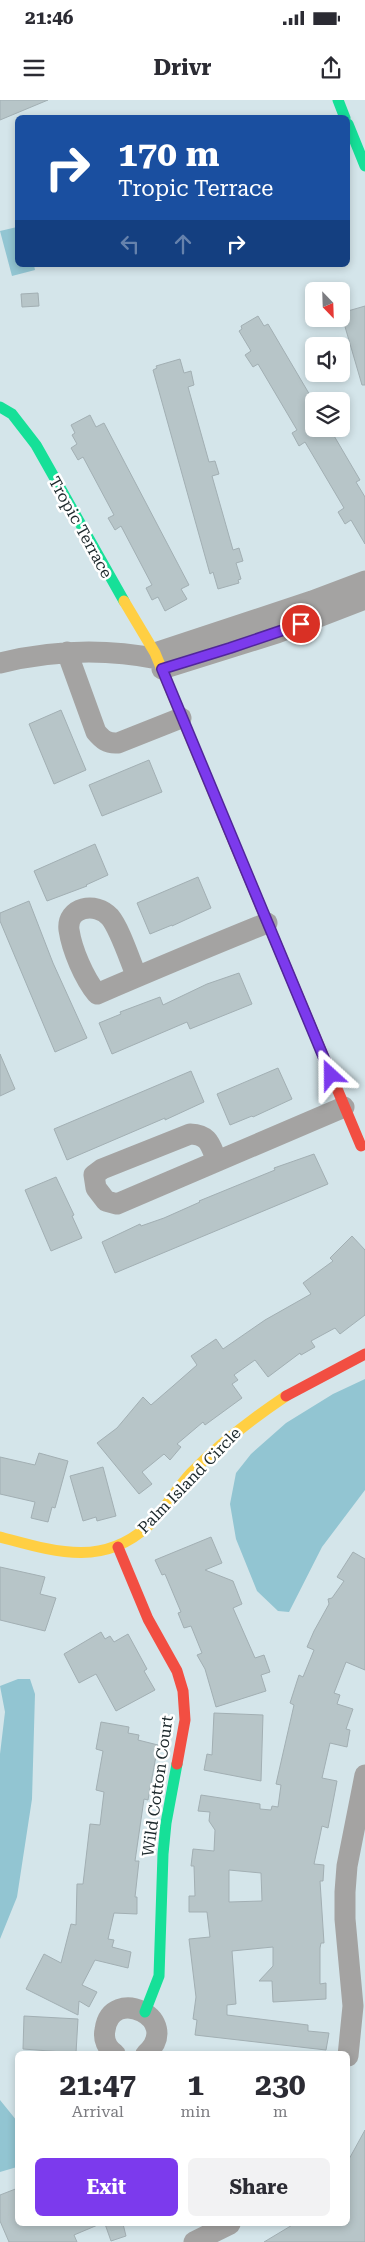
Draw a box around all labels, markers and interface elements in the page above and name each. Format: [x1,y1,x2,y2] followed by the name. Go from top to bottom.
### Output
[25,6,74,29] text: 21:46
[20,54,48,82] icon: menu
[317,54,345,82] icon: share
[153,55,212,80] text: Drivr
[118,134,219,175] text: 170 m
[35,135,100,200] icon: right
[118,176,273,201] text: Tropic Terrace
[116,230,144,258] icon: left
[169,230,197,258] icon: ahead
[222,230,250,258] icon: right
[305,282,350,328] north arrow
[305,282,350,437] map controls
[305,337,350,382] button: sound
[305,392,350,437] button: layers
[45,473,116,581] street label: Tropic Terrace
[280,603,322,645] pin
[287,610,315,638] icon: arrive
[304,1048,356,1100] position arrow
[134,1423,245,1537] street label: Palm Island Circle
[138,1714,177,1858] street label: Wild Cotton Court
[59,2067,136,2102] text: 21:47
[187,2067,204,2102] text: 1
[255,2067,305,2102] text: 230
[72,2102,124,2121] text: Arrival
[181,2102,211,2121] text: min
[273,2102,288,2121] text: m
[35,2158,178,2216] button: Exit
[188,2158,330,2216] button: Share

